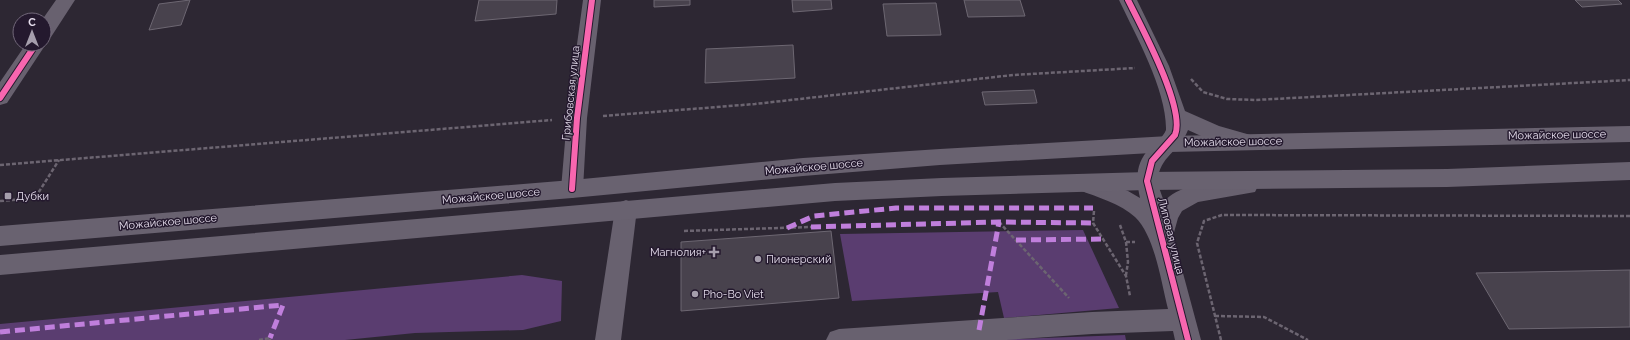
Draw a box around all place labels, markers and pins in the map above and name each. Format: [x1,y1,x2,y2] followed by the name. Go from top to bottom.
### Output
[16,190,49,203] place label: Дубки
[3,191,13,201] marker: Дубки
[650,246,706,259] place label: Магнолия+
[709,247,719,257] marker: Магнолия+
[766,253,831,266] place label: Пионерский
[753,254,763,264] marker: Пионерский
[703,288,764,301] place label: Pho-Bo Viet
[690,289,700,299] marker: Pho-Bo Viet

